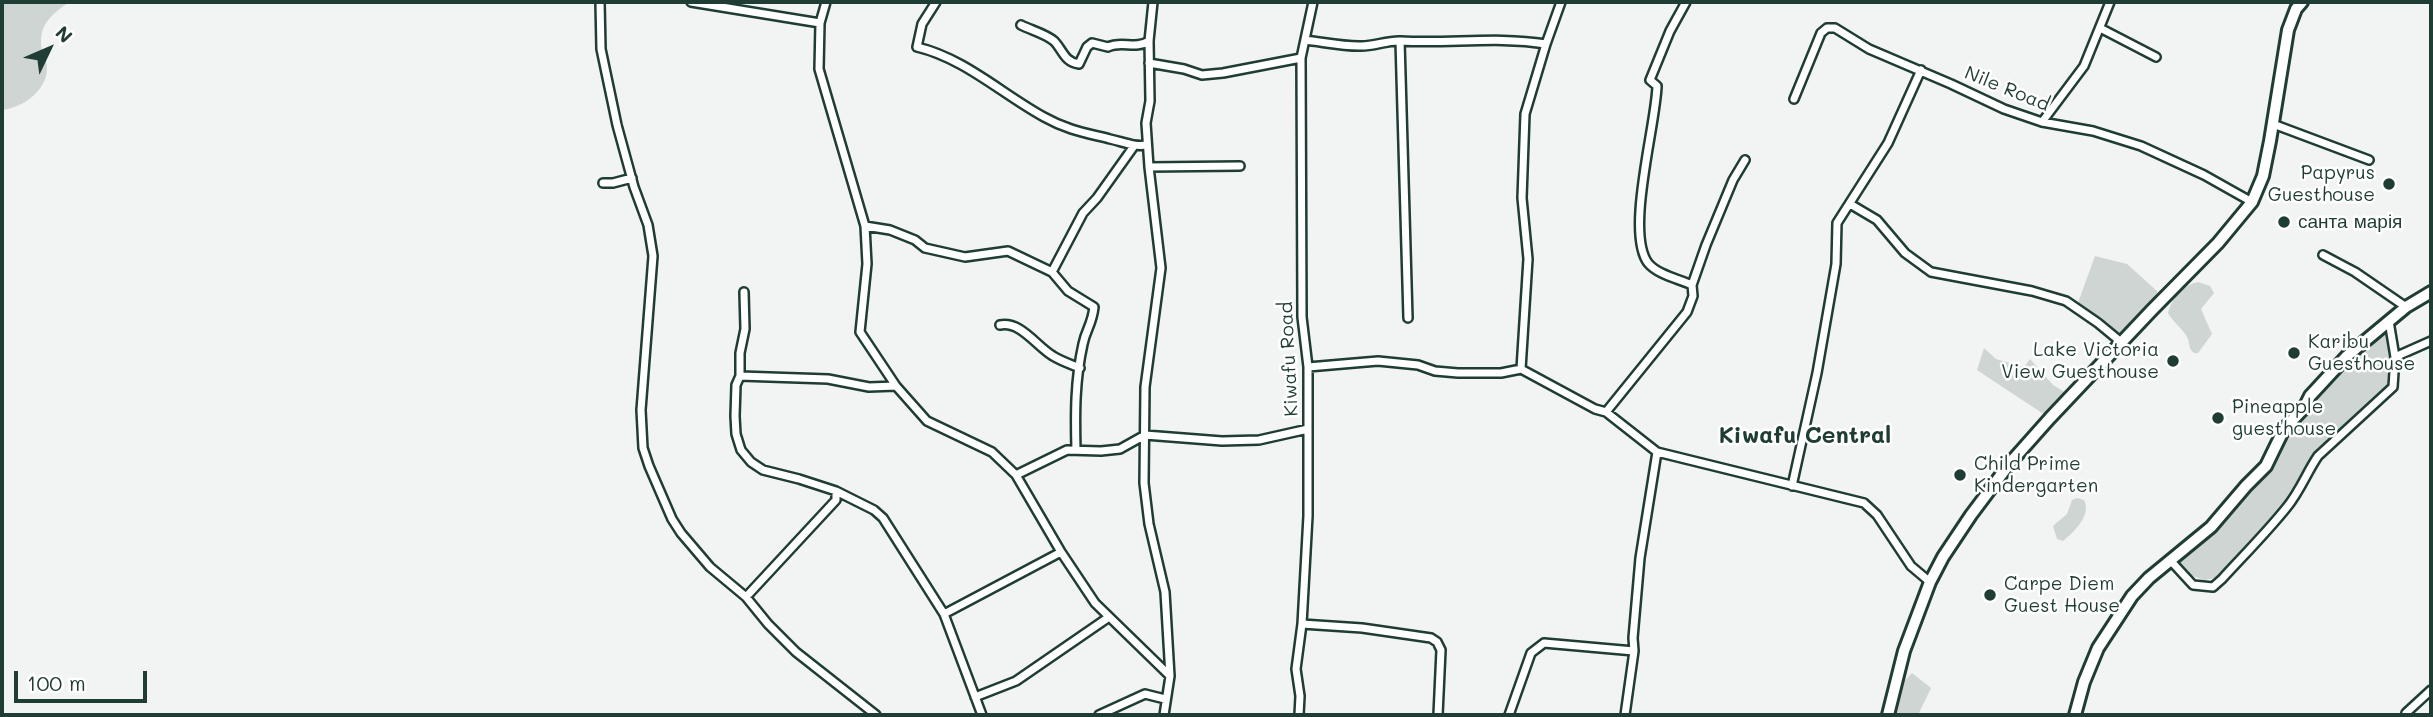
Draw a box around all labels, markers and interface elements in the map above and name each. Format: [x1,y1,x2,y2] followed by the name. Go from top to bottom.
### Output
[14,14,84,84] north arrow
[50,20,78,48] text: N
[1961,62,2053,116] street label: Nile Road
[2268,162,2375,206] place label: Papyrus Guesthouse
[2381,176,2397,192] marker: Papyrus Guesthouse
[2298,211,2402,233] place label: санта марія
[2276,214,2292,230] marker: санта марія
[1275,301,1303,417] street label: Kiwafu Road
[2308,331,2415,375] place label: Karibu Guesthouse
[2001,339,2159,383] place label: Lake Victoria View Guesthouse
[2286,345,2302,361] marker: Karibu Guesthouse
[2165,353,2181,369] marker: Lake Victoria View Guesthouse
[2232,396,2336,440] place label: Pineapple guesthouse
[2210,410,2226,426] marker: Pineapple guesthouse
[1719,422,1891,450] district label: Kiwafu Central
[1974,453,2098,497] place label: Child Prime Kindergarten
[1952,467,1968,483] marker: Child Prime Kindergarten
[2004,573,2120,617] place label: Carpe Diem Guest House
[1982,587,1998,603] marker: Carpe Diem Guest House
[18,658,150,702] scale bar
[27,669,86,696] text: 100 m

